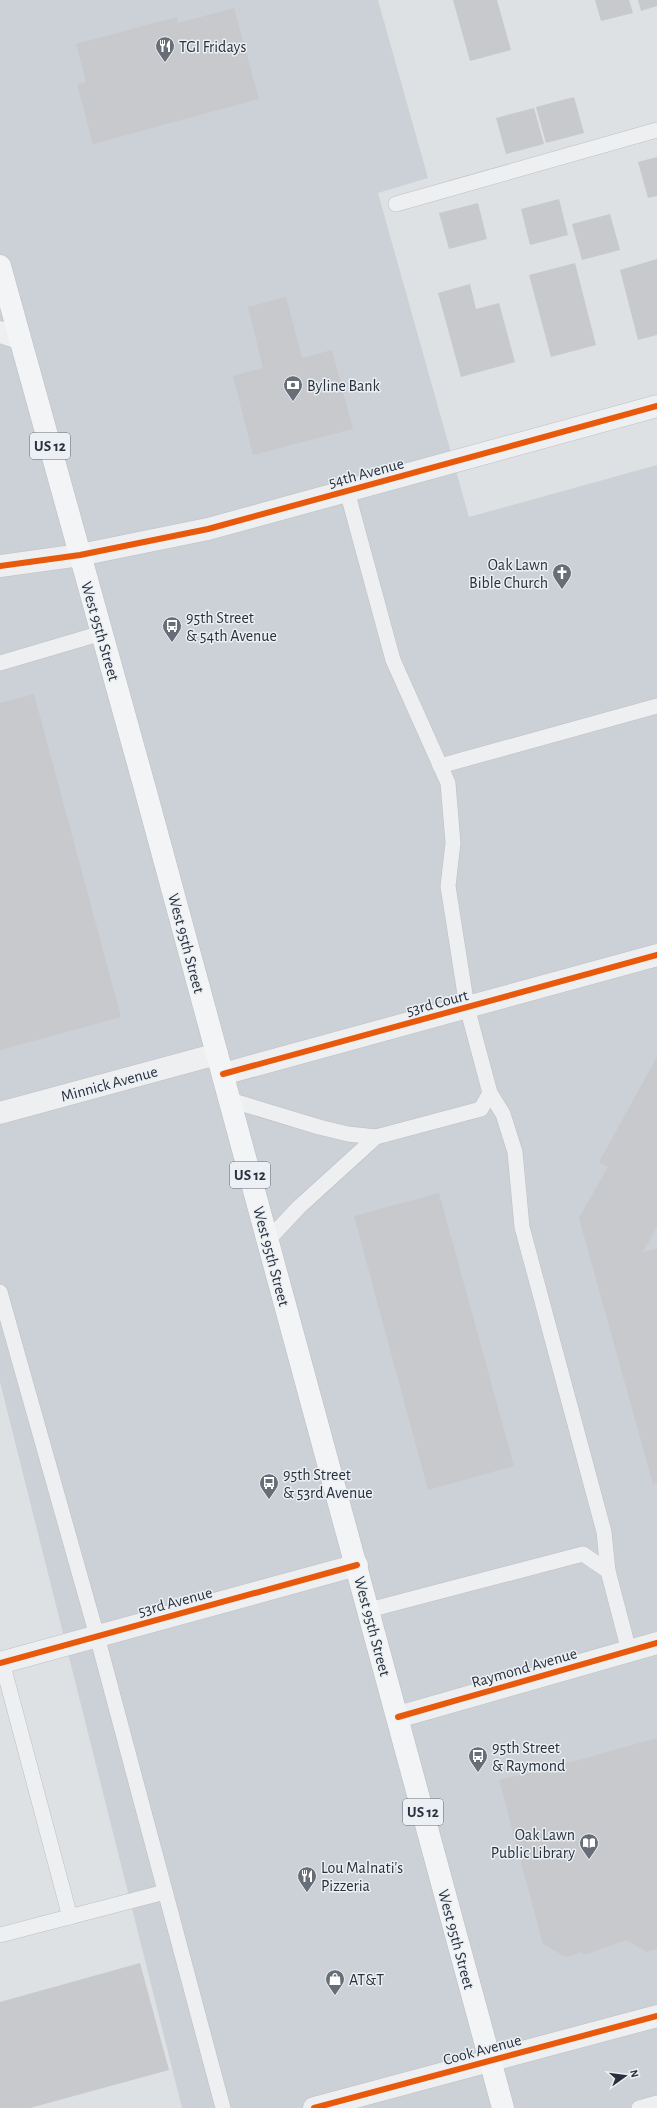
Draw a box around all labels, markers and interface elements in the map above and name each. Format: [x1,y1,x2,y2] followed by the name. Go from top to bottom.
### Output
[154,35,176,63] restaurant icon: TGI Fridays
[179,39,246,56] place label: TGI Fridays
[282,374,304,402] bank icon: Byline Bank
[307,378,381,395] place label: Byline Bank
[30,433,70,459] road number: US 12
[327,455,406,491] street label: 54th Avenue
[469,557,548,591] place label: Oak Lawn Bible Church
[551,562,573,590] church icon: Oak Lawn Bible Church
[78,580,122,683] street label: West 95th Street
[186,610,277,644] place label: 95th Street & 54th Avenue
[161,615,183,643] bus stop icon: 95th Street & 54th Avenue
[165,892,207,995] street label: West 95th Street
[405,987,470,1019] street label: 53rd Court
[59,1063,159,1105] street label: Minnick Avenue
[230,1162,270,1188] road number: US 12
[250,1205,292,1308] street label: West 95th Street
[283,1467,373,1501] place label: 95th Street & 53rd Avenue
[258,1472,280,1500] bus stop icon: 95th Street & 53rd Avenue
[351,1575,393,1678] street label: West 95th Street
[136,1584,214,1620] street label: 53rd Avenue
[470,1645,579,1692] street label: Raymond Avenue
[492,1740,565,1775] place label: 95th Street & Raymond
[467,1745,489,1773] bus stop icon: 95th Street & Raymond
[403,1799,443,1825] road number: US 12
[491,1827,575,1862] place label: Oak Lawn Public Library
[578,1832,600,1860] library icon: Oak Lawn Public Library
[321,1860,403,1894] place label: Lou Malnati's Pizzeria
[296,1865,318,1893] restaurant icon: Lou Malnati's Pizzeria
[435,1888,477,1991] street label: West 95th Street
[324,1968,346,1996] shop icon: AT&T
[349,1972,384,1988] place label: AT&T
[441,2032,523,2068] street label: Cook Avenue
[605,2056,645,2096] north arrow
[628,2069,640,2079] text: N

